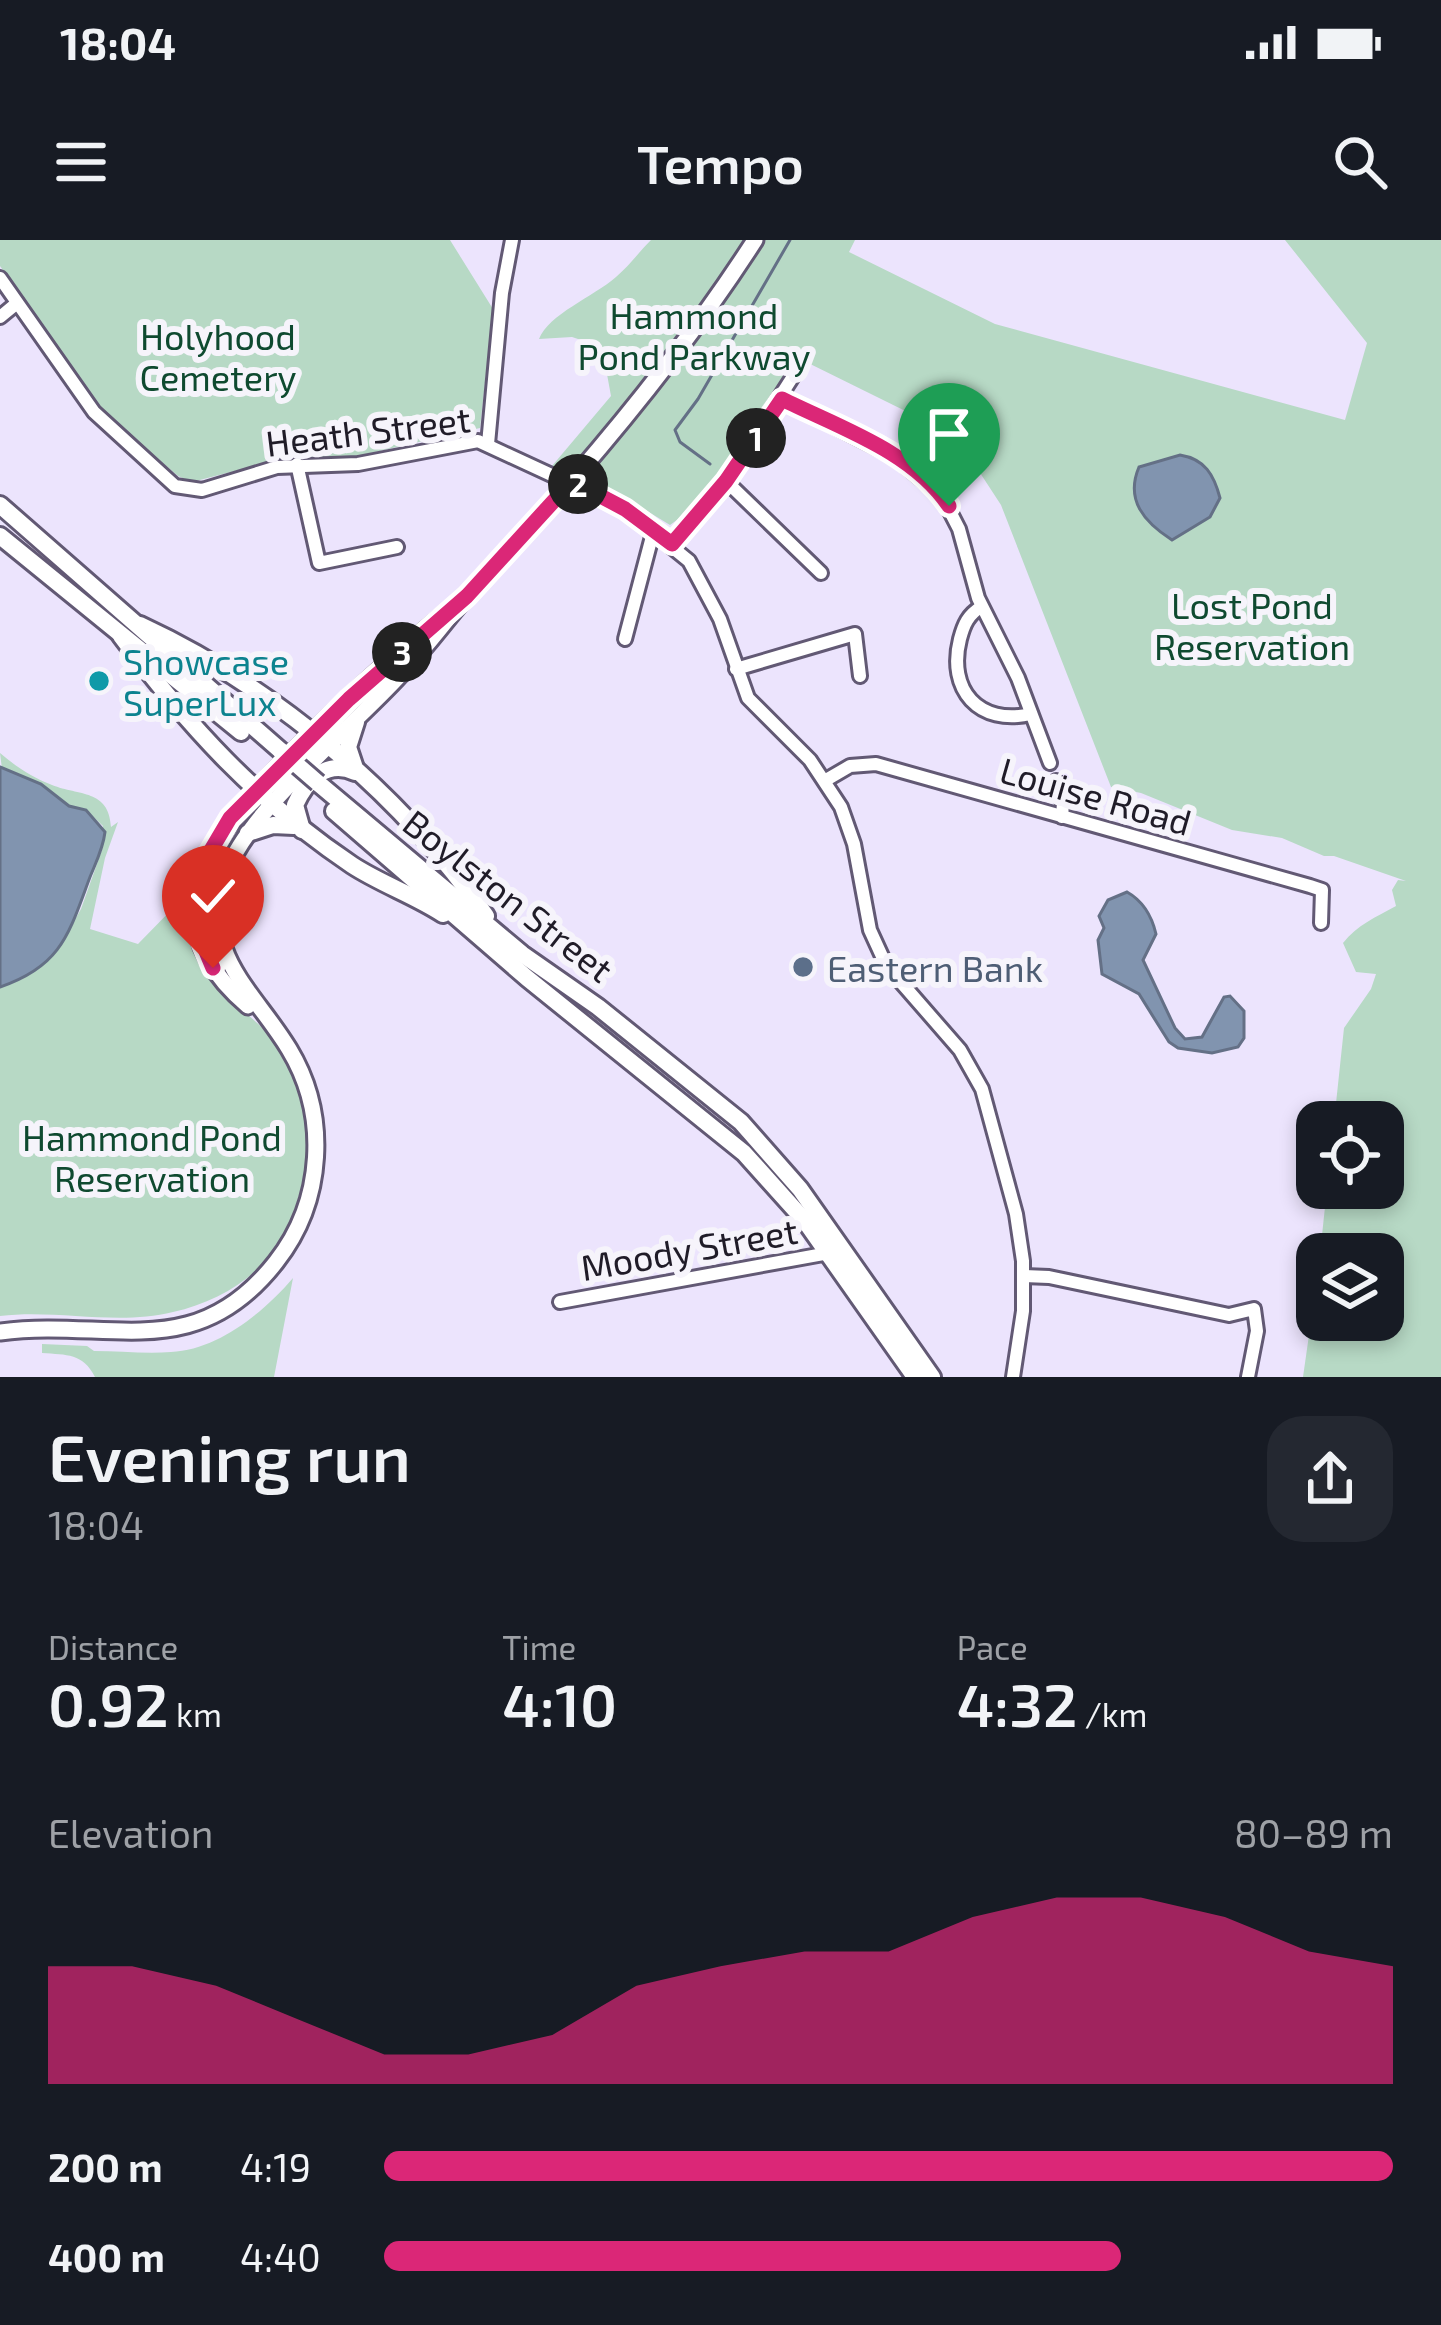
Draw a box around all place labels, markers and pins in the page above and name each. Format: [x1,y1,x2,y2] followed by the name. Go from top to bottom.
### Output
[898,383,1000,506] pin
[726,408,786,468] pin: 1
[548,454,608,514] pin: 2
[372,622,432,682] pin: 3
[123,639,289,723] place label: Showcase SuperLux
[86,668,112,694] marker: Showcase SuperLux
[162,845,264,968] pin
[827,946,1043,989] place label: Eastern Bank
[790,954,816,980] marker: Eastern Bank

